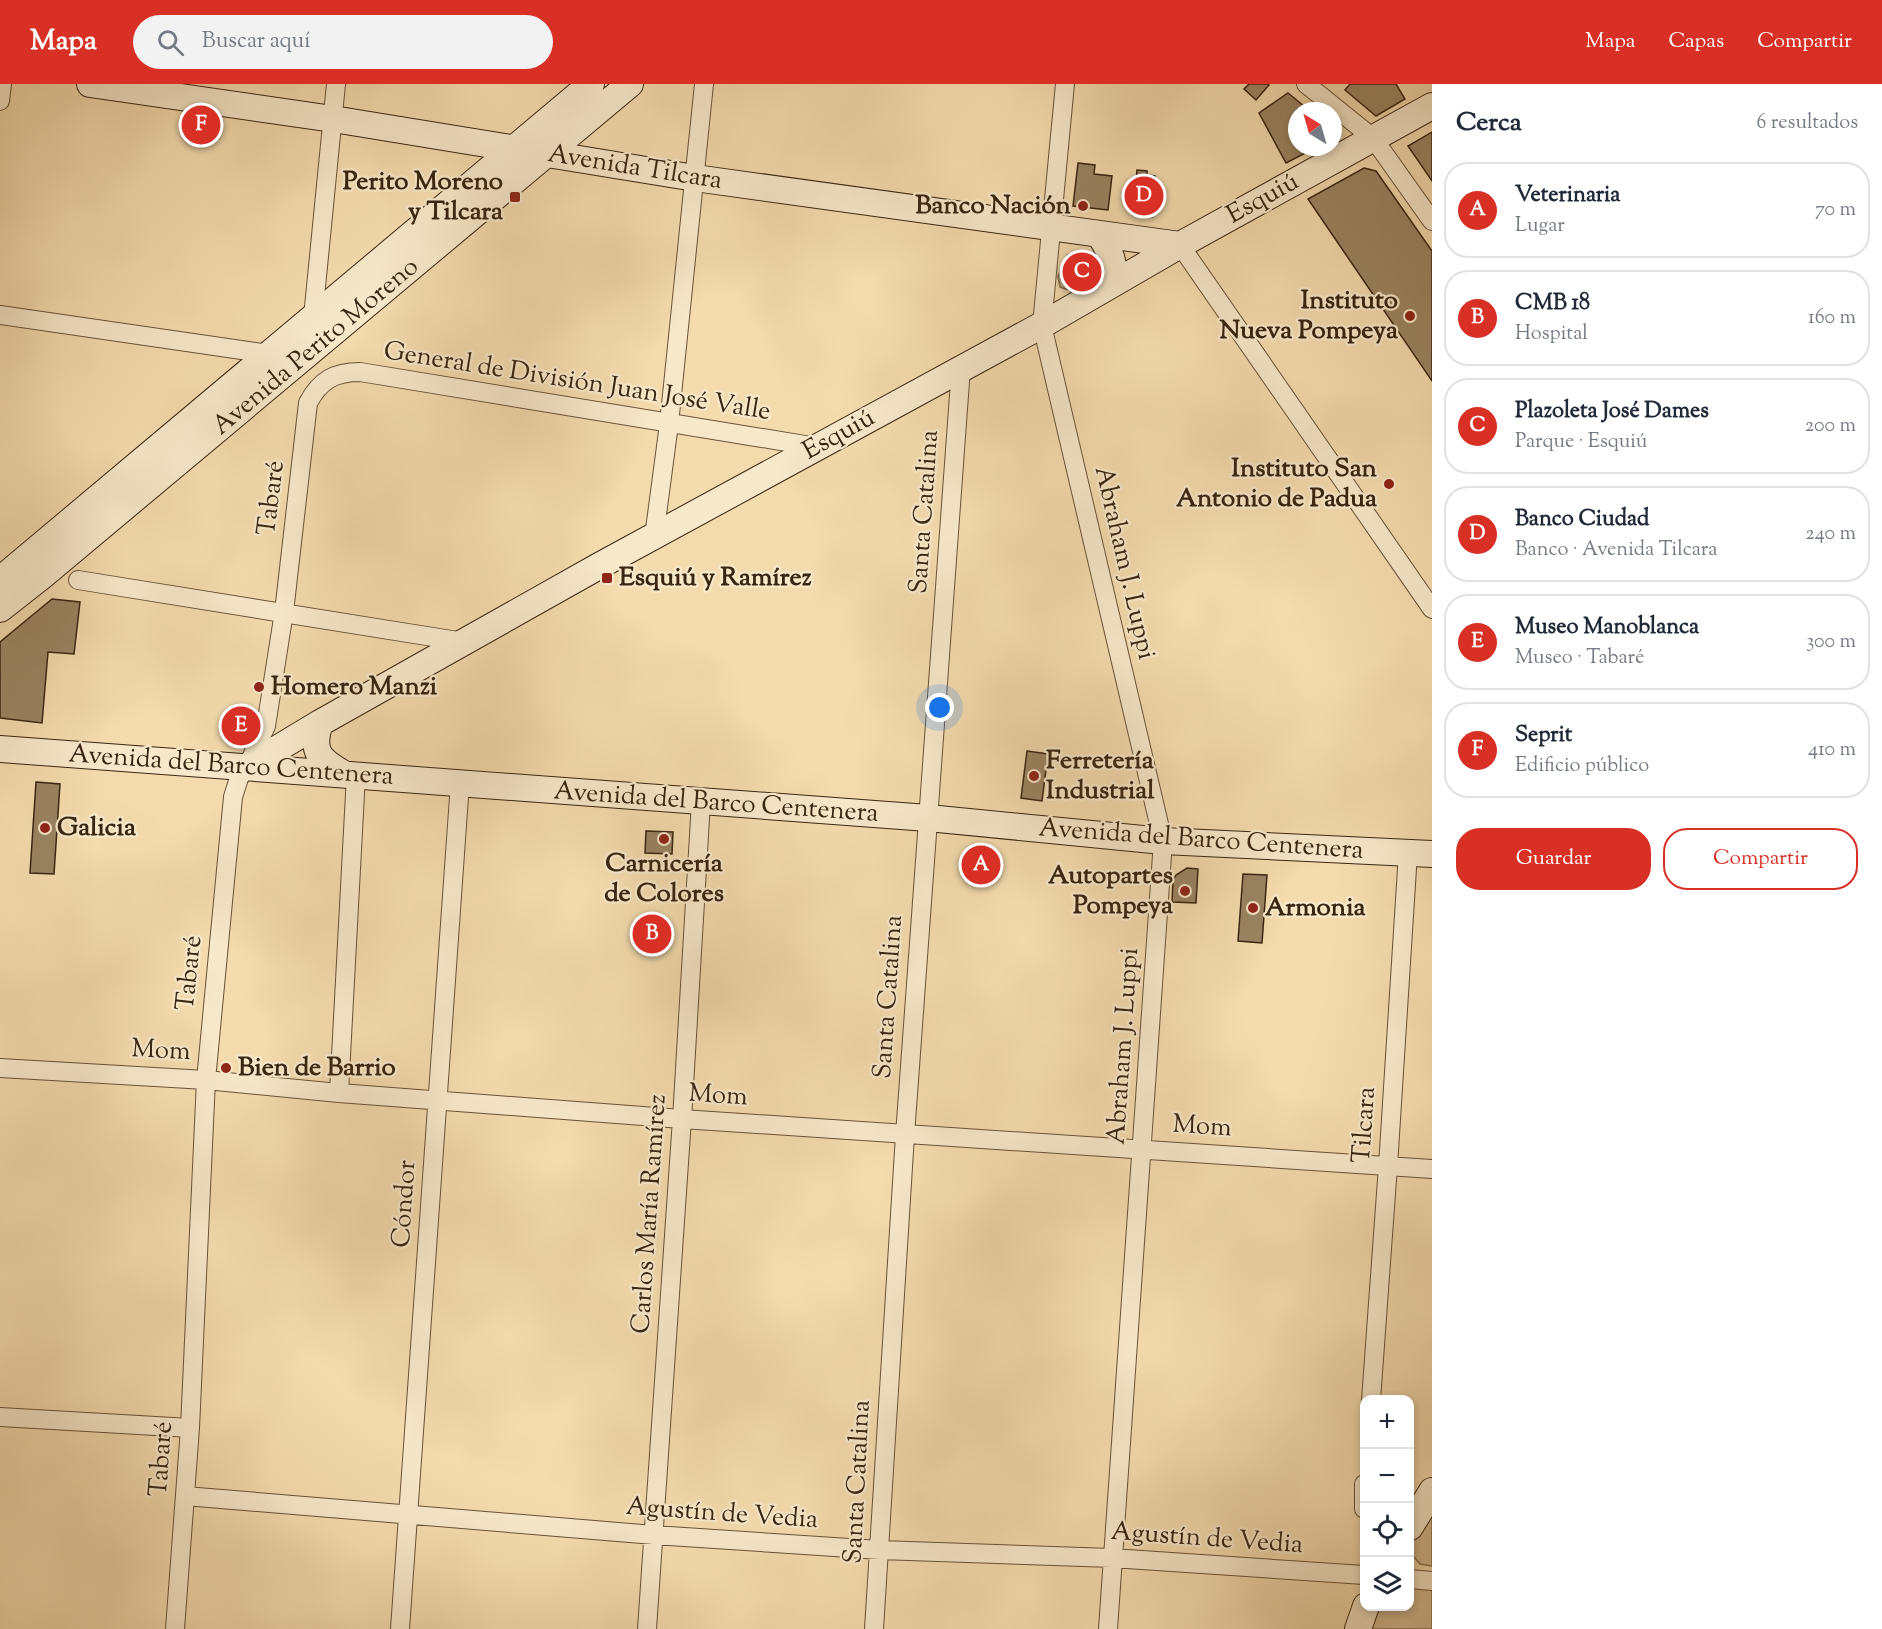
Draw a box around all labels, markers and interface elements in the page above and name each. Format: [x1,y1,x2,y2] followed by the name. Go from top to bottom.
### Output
[133,15,553,69] search box
[30,22,97,62] text: Mapa
[154,26,187,59] icon: search
[202,26,311,58] text: Buscar aquí
[1585,27,1635,57] text: Mapa
[1668,27,1724,57] text: Capas
[1757,27,1852,57] text: Compartir
[182,102,220,147] pin: F
[1288,102,1342,156] north arrow
[1456,105,1522,142] text: Cerca
[1757,109,1858,138] text: 6 resultados
[545,136,725,200] street label: Avenida Tilcara
[343,164,503,231] place label: Perito Moreno y Tilcara
[1220,164,1306,234] street label: Esquiú
[1124,174,1164,218] pin: D
[1515,180,1621,212] text: Veterinaria
[915,188,1072,225] place label: Banco Nación
[508,190,522,204] marker: Perito Moreno y Tilcara
[1469,196,1486,225] text: A
[1815,196,1856,225] text: 70 m
[1076,199,1090,213] marker: Banco Nación
[1515,212,1565,241] text: Lugar
[205,249,427,445] street label: Avenida Perito Moreno
[1062,250,1102,294] pin: C
[1219,283,1398,350] place label: Instituto Nueva Pompeya
[1515,288,1590,320] text: CMB 18
[1471,304,1484,333] text: B
[1808,304,1856,333] text: 160 m
[1403,309,1417,323] marker: Instituto Nueva Pompeya
[1515,320,1588,349] text: Hospital
[381,333,773,431] street label: General de División Juan José Valle
[1515,396,1709,428] text: Plazoleta José Dames
[796,400,882,470] street label: Esquiú
[1469,412,1486,441] text: C
[1805,412,1856,441] text: 200 m
[1515,428,1647,457] text: Parque · Esquiú
[901,429,949,595] street label: Santa Catalina
[1176,451,1378,518] place label: Instituto San Antonio de Padua
[249,458,295,538] street label: Tabaré
[1084,463,1164,663] street label: Abraham J. Luppi
[1382,477,1396,491] marker: Instituto San Antonio de Padua
[1515,504,1649,536] text: Banco Ciudad
[1470,520,1485,549] text: D
[1805,520,1856,549] text: 240 m
[1515,536,1717,565] text: Banco · Avenida Tilcara
[619,560,812,597] place label: Esquiú y Ramírez
[600,571,614,585] marker: Esquiú y Ramírez
[1515,612,1699,644] text: Museo Manoblanca
[1471,628,1484,657] text: E
[1806,628,1856,657] text: 300 m
[1515,644,1644,673] text: Museo · Tabaré
[271,669,438,706] place label: Homero Manzi
[252,680,266,694] marker: Homero Manzi
[925,693,954,722] your location
[222,704,260,748] pin: E
[1515,720,1572,752] text: Seprit
[67,736,395,796] street label: Avenida del Barco Centenera
[1472,736,1483,765] text: F
[1808,736,1856,765] text: 410 m
[1046,743,1155,810] place label: Ferretería Industrial
[1515,752,1649,781] text: Edificio público
[1027,769,1041,783] marker: Ferretería Industrial
[552,773,880,833] street label: Avenida del Barco Centenera
[57,810,136,847] place label: Galicia
[1037,810,1365,870] street label: Avenida del Barco Centenera
[38,821,52,835] marker: Galicia
[1456,828,1651,890] button: Guardar
[1663,828,1858,890] button: Compartir
[657,832,671,846] marker: Carnicería de Colores
[962,842,1000,888] pin: A
[604,846,724,913] place label: Carnicería de Colores
[1048,858,1173,925] place label: Autopartes Pompeya
[1178,884,1192,898] marker: Autopartes Pompeya
[1265,890,1366,927] place label: Armonia
[1246,901,1260,915] marker: Armonia
[632,912,672,956] pin: B
[865,914,913,1080] street label: Santa Catalina
[168,934,212,1012] street label: Tabaré
[1099,946,1149,1146] street label: Abraham J. Luppi
[130,1031,192,1071] street label: Mom
[238,1050,396,1087] place label: Bien de Barrio
[219,1061,233,1075] marker: Bien de Barrio
[687,1075,749,1117] street label: Mom
[1344,1086,1386,1164] street label: Tilcara
[623,1093,677,1335] street label: Carlos María Ramírez
[1171,1106,1233,1148] street label: Mom
[383,1159,427,1249] street label: Cóndor
[1360,1395,1414,1611] map controls
[1360,1395,1414,1449] button: +
[835,1399,881,1565] street label: Santa Catalina
[141,1420,183,1498] street label: Tabaré
[1360,1449,1414,1503] button: −
[625,1489,819,1539] street label: Agustín de Vedia
[1360,1503,1414,1557] button: locate
[1110,1514,1304,1564] street label: Agustín de Vedia
[1360,1557,1414,1611] button: layers

